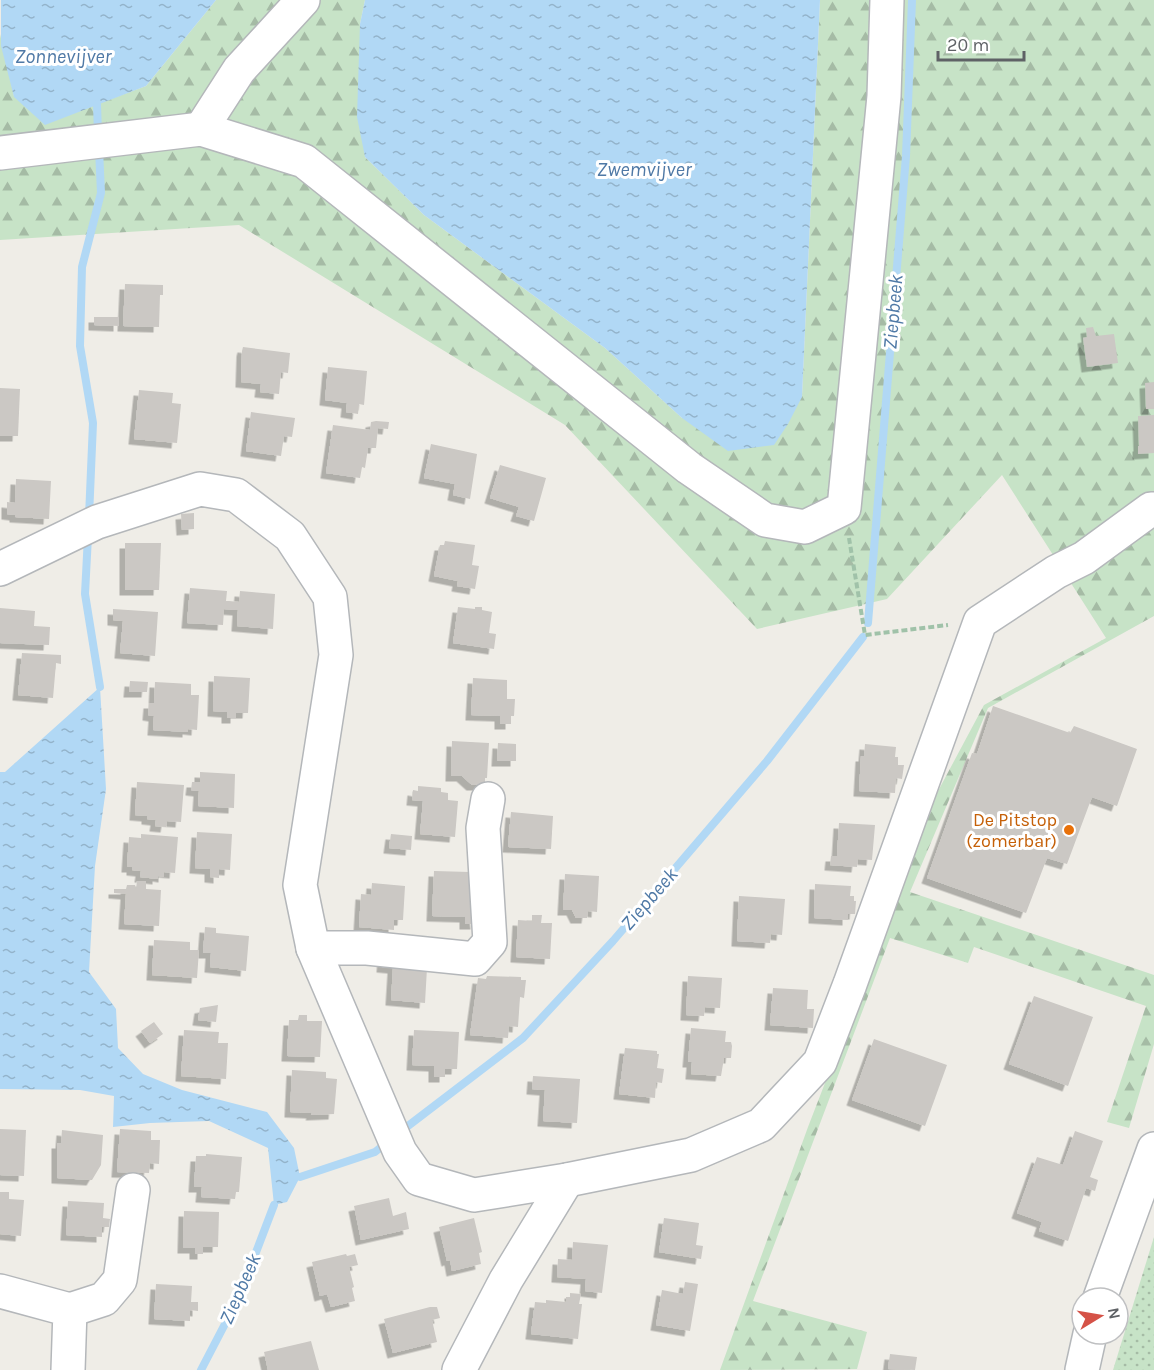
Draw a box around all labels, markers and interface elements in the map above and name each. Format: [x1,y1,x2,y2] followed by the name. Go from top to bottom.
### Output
[938,24,1024,62] scale bar
[947,34,989,56] text: 20 m
[15,45,113,68] water label: Zonnevijver
[596,158,693,181] water label: Zwemvijver
[878,273,908,350] water label: Ziepbeek
[966,809,1057,852] place label: De Pitstop (zomerbar)
[1062,823,1076,837] marker: De Pitstop (zomerbar)
[616,862,683,935] water label: Ziepbeek
[214,1249,266,1328] water label: Ziepbeek
[1070,1286,1130,1346] north arrow
[1104,1306,1125,1321] text: N

